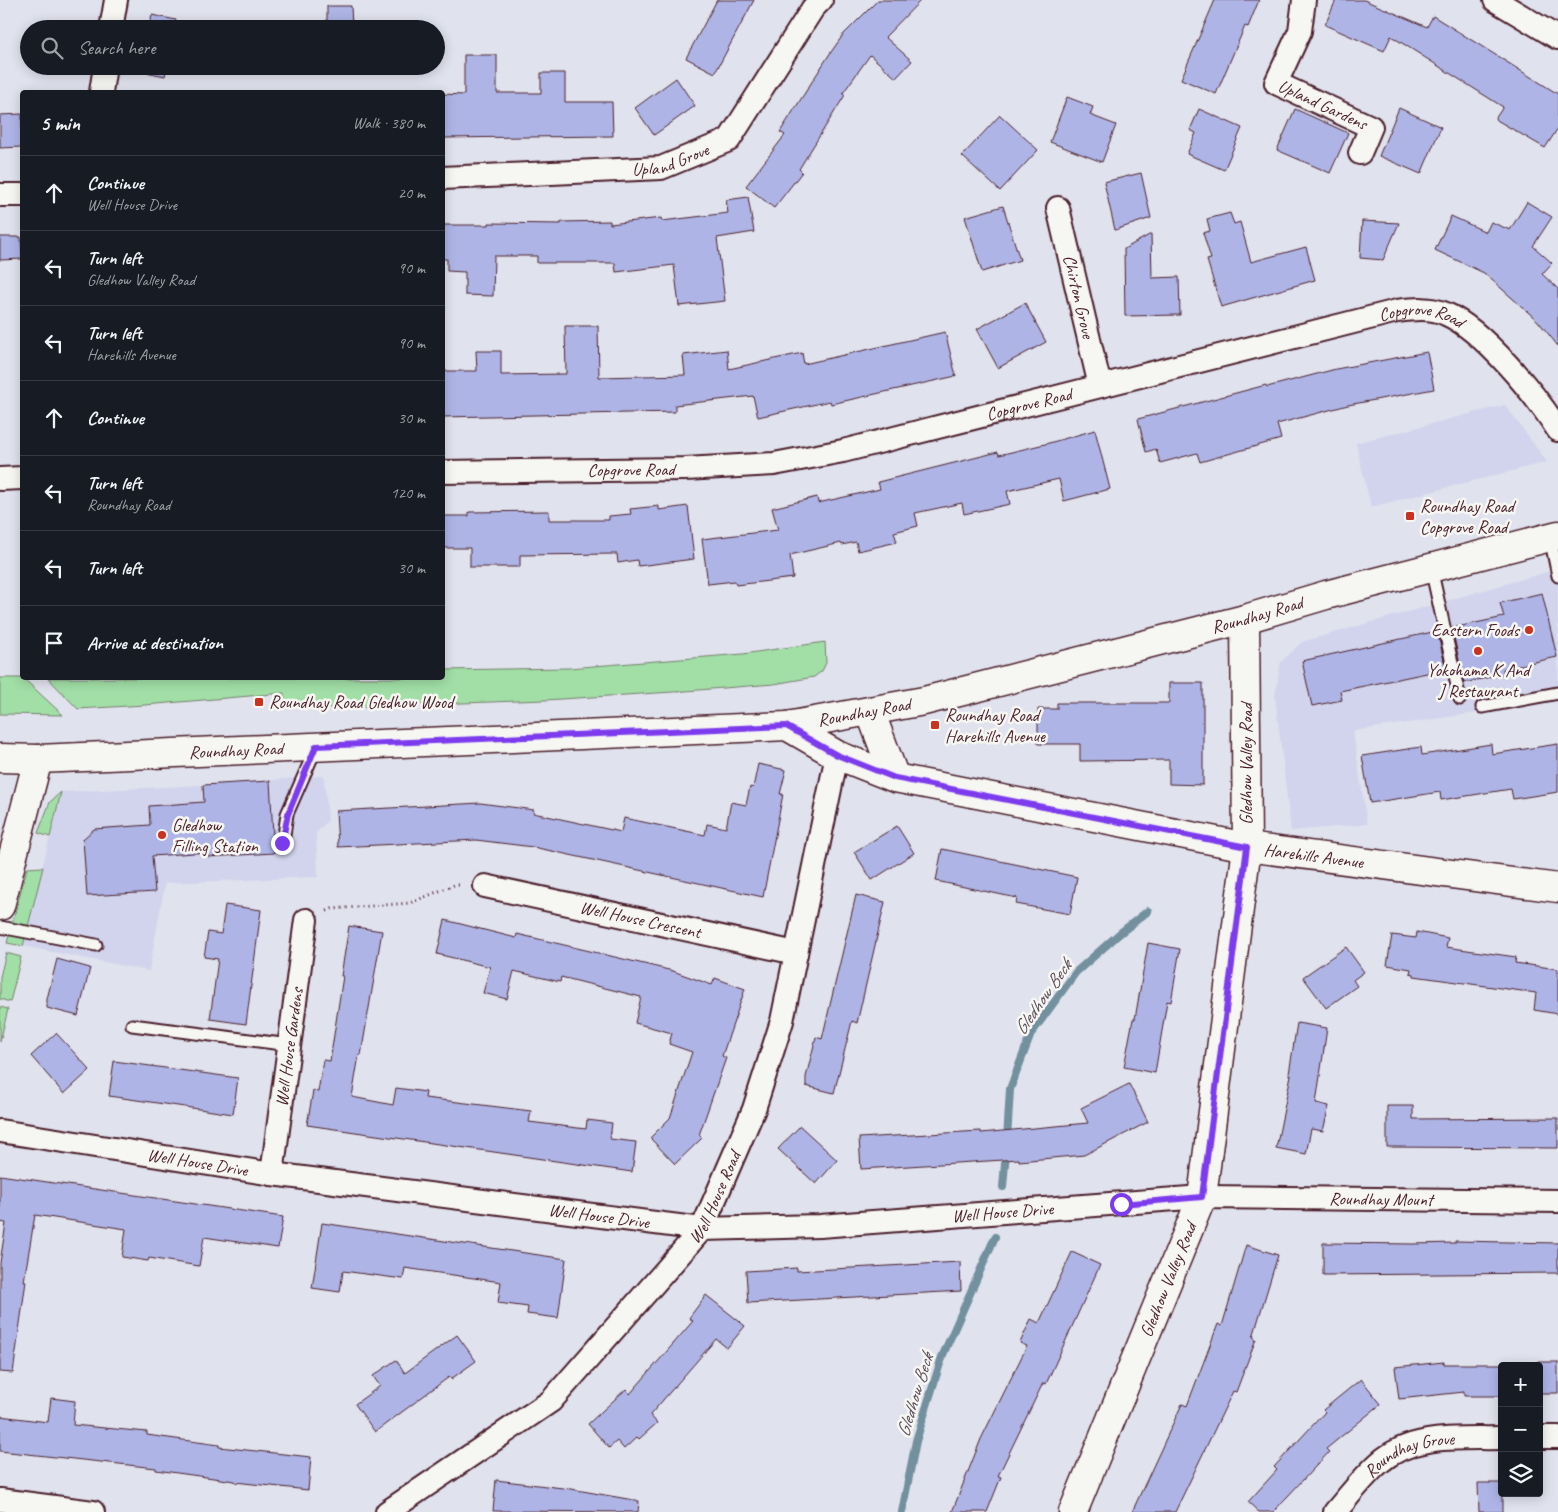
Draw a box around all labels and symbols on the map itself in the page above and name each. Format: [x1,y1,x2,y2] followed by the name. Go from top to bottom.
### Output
[1275,75,1372,136] street label: Upland Gardens
[632,138,713,180] street label: Upland Grove
[1058,253,1100,342] street label: Chirton Grove
[1376,298,1471,334] street label: Copgrove Road
[984,382,1077,425] street label: Copgrove Road
[587,458,678,481] street label: Copgrove Road
[1420,495,1517,538] place label: Roundhay Road Copgrove Road
[1404,510,1416,522] marker: Roundhay Road Copgrove Road
[1209,591,1308,638] street label: Roundhay Road
[1431,619,1521,641] place label: Eastern Foods
[1523,624,1535,636] marker: Eastern Foods
[1472,645,1484,657] marker: Yokohama K And J Restaurant
[1427,659,1532,702] place label: Yokohama K And J Restaurant
[269,691,456,713] place label: Roundhay Road Gledhow Wood
[816,692,915,731] street label: Roundhay Road
[253,696,265,708] marker: Roundhay Road Gledhow Wood
[1235,700,1257,825] street label: Gledhow Valley Road
[945,704,1046,747] place label: Roundhay Road Harehills Avenue
[929,719,941,731] marker: Roundhay Road Harehills Avenue
[188,737,286,763] street label: Roundhay Road
[172,814,259,857] place label: Gledhow Filling Station
[156,829,168,841] marker: Gledhow Filling Station
[271,832,294,855] route end
[1263,838,1366,873] street label: Harehills Avenue
[578,896,705,944] street label: Well House Crescent
[1008,952,1080,1040] water label: Gledhow Beck
[270,985,308,1108] street label: Well House Gardens
[146,1143,250,1181] street label: Well House Drive
[684,1145,746,1248] street label: Well House Road
[1329,1187,1436,1211] street label: Roundhay Mount
[1110,1193,1133,1216] route start
[951,1197,1055,1227] street label: Well House Drive
[547,1198,652,1233] street label: Well House Drive
[1135,1217,1202,1340] street label: Gledhow Valley Road
[891,1347,940,1440] water label: Gledhow Beck
[1359,1427,1456,1482] street label: Roundhay Grove

